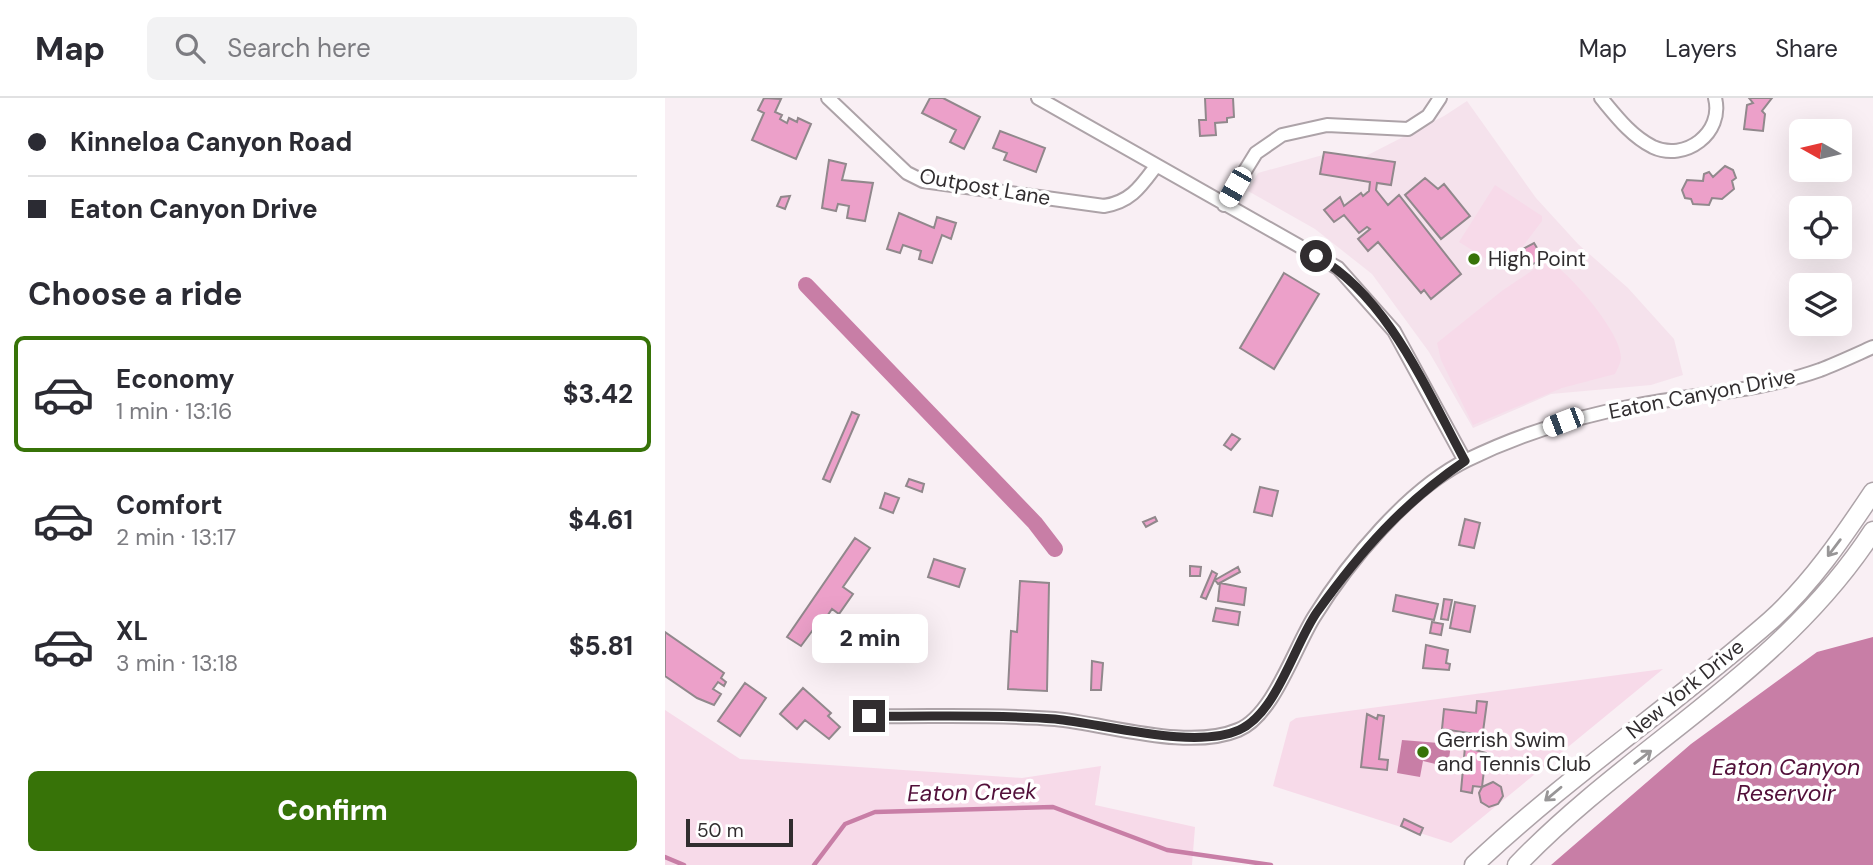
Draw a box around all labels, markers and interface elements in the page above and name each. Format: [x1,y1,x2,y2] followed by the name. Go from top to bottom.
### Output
[147,17,637,80] search box
[35,27,105,70] text: Map
[171,29,209,67] icon: search
[227,31,371,65] text: Search here
[1579,33,1627,64] text: Map
[1665,33,1737,64] text: Layers
[1775,33,1838,64] text: Share
[1789,119,1851,182] north arrow
[1789,119,1852,336] map controls
[70,125,352,159] text: Kinneloa Canyon Road
[917,162,1053,212] street label: Outpost Lane
[1216,164,1255,210] car
[70,192,318,226] text: Eaton Canyon Drive
[1789,196,1852,259] button: locate
[1300,240,1332,272] route start
[1488,245,1586,273] place label: High Point
[1466,251,1482,267] marker: High Point
[28,273,243,315] text: Choose a ride
[1789,273,1852,336] button: layers
[116,362,234,396] text: Economy
[1606,362,1798,426] street label: Eaton Canyon Drive
[32,363,95,426] icon: car
[563,377,633,411] text: $3.42
[116,396,232,426] text: 1 min · 13:16
[1540,405,1587,439] car
[116,488,222,522] text: Comfort
[32,489,95,552] icon: car
[568,503,633,537] text: $4.61
[116,522,236,552] text: 2 min · 13:17
[1826,538,1841,557] one-way arrow
[116,614,148,648] text: XL
[811,614,927,664] callout: 2 min
[32,615,95,678] icon: car
[839,623,901,653] text: 2 min
[569,629,633,663] text: $5.81
[1620,633,1750,745] street label: New York Drive
[116,648,238,678] text: 3 min · 13:18
[853,700,885,732] route end
[1437,726,1591,778] place label: Gerrish Swim and Tennis Club
[1415,744,1431,760] marker: Gerrish Swim and Tennis Club
[1633,750,1652,765] one-way arrow
[1712,752,1860,808] water label: Eaton Canyon Reservoir
[28,771,637,851] button: Confirm
[907,776,1037,808] water label: Eaton Creek
[1545,786,1563,802] one-way arrow
[686,816,793,848] scale bar
[697,818,744,843] text: 50 m

